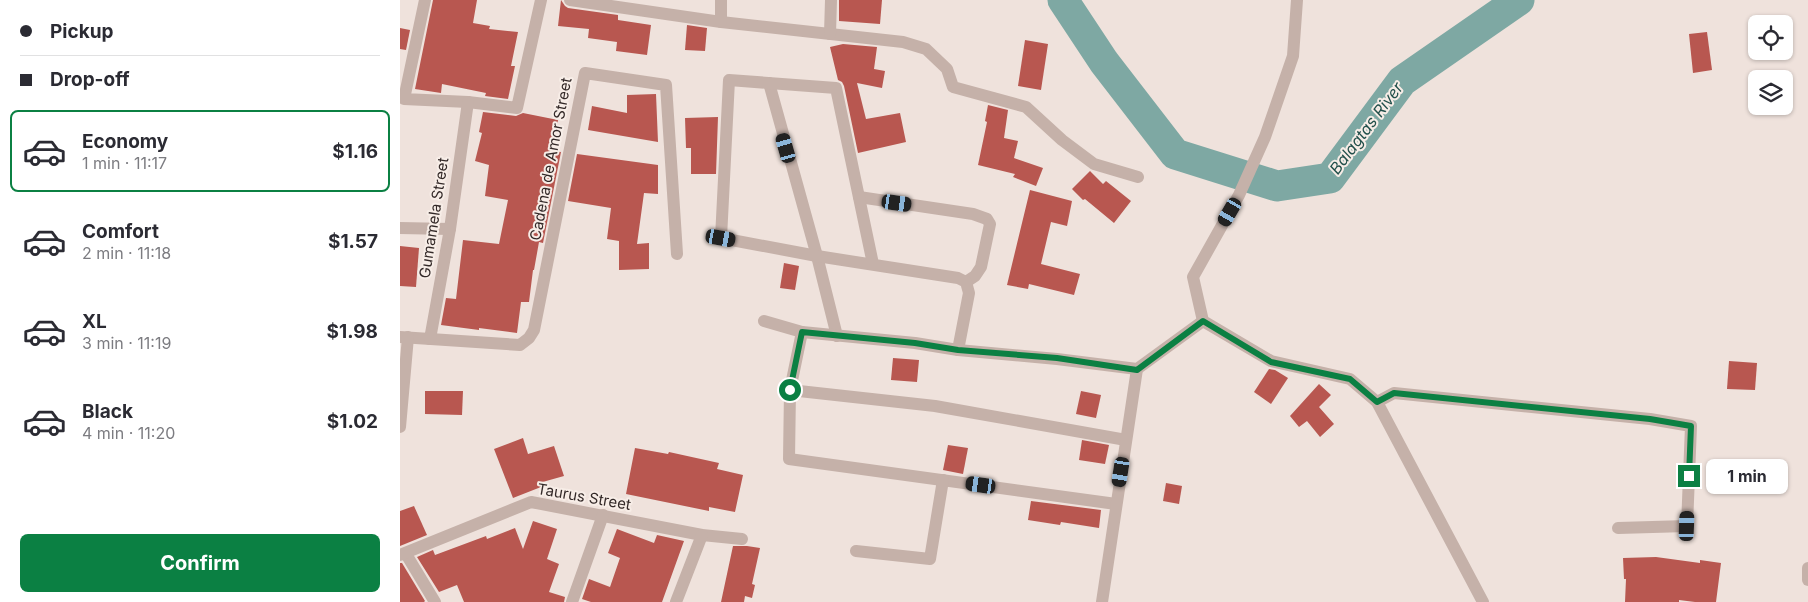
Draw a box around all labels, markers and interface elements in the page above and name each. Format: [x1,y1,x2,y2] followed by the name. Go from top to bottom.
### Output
[1748,15,1793,115] map controls
[1748,15,1793,60] button: locate
[50,20,113,43] text: Pickup
[50,68,130,91] text: Drop-off
[1748,70,1793,115] button: layers
[525,76,576,242] street label: Cadena de Amor Street
[1325,77,1408,178] water label: Balagtas River
[22,129,67,174] icon: car
[82,130,168,153] text: Economy
[774,132,797,164] car
[332,140,378,163] text: $1.16
[82,153,167,173] text: 1 min · 11:17
[415,156,452,280] street label: Gumamela Street
[881,193,912,213] car
[1216,195,1243,229] car
[22,219,67,264] icon: car
[82,220,159,243] text: Comfort
[704,228,737,248] car
[328,230,378,253] text: $1.57
[82,243,171,263] text: 2 min · 11:18
[22,309,67,354] icon: car
[82,310,107,333] text: XL
[327,320,378,343] text: $1.98
[82,333,171,353] text: 3 min · 11:19
[779,379,801,401] route start
[22,399,67,444] icon: car
[82,400,133,423] text: Black
[327,410,378,433] text: $1.02
[82,423,175,443] text: 4 min · 11:20
[1111,456,1130,488] car
[1706,458,1789,494] callout: 1 min
[1678,465,1700,487] route end
[1727,466,1767,486] text: 1 min
[965,475,996,495] car
[536,479,633,514] street label: Taurus Street
[1678,511,1695,541] car
[20,534,380,592] button: Confirm

